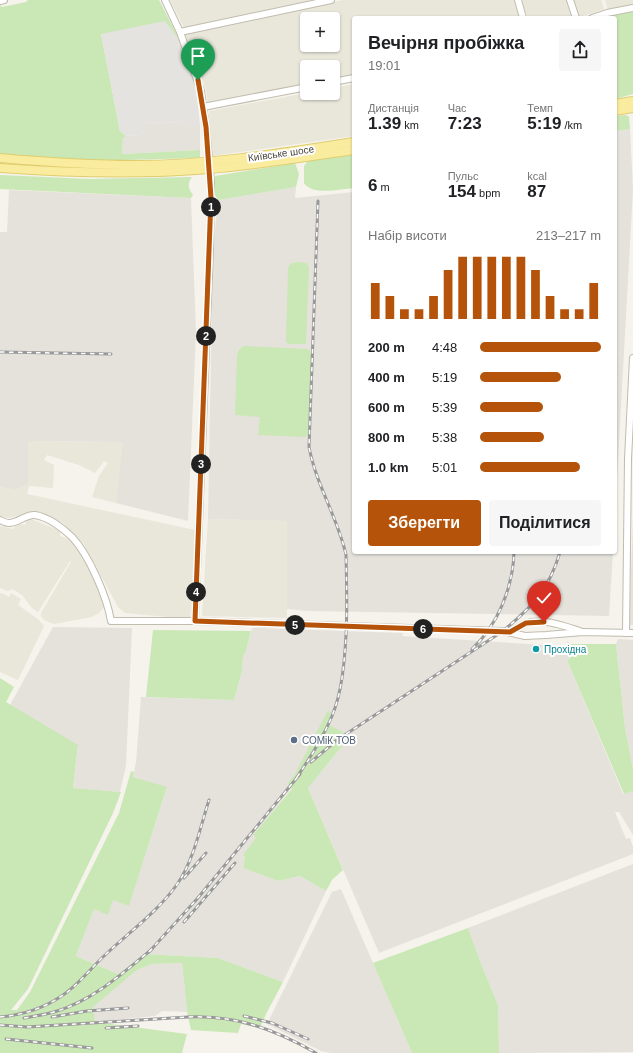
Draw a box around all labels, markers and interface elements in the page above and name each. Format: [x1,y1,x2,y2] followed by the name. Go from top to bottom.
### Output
[300,12,340,100] map controls
[300,12,340,52] button: +
[559,29,601,71] button: share
[368,33,524,53] text: Вечірня пробіжка
[181,39,215,80] pin
[187,45,209,67] icon: arrive
[368,58,401,73] text: 19:01
[300,60,340,100] button: −
[368,102,419,114] text: Дистанція
[448,102,467,114] text: Час
[527,102,553,114] text: Темп
[368,114,401,133] text: 1.39
[448,114,482,133] text: 7:23
[527,114,561,133] text: 5:19
[401,119,419,131] text: km
[561,119,582,131] text: /km
[247,143,315,164] street label: Київське шосе
[448,170,478,182] text: Пульс
[527,170,547,182] text: kcal
[368,176,377,195] text: 6
[377,181,390,193] text: m
[448,182,476,201] text: 154
[527,182,546,201] text: 87
[476,187,501,199] text: bpm
[201,197,221,217] pin: 1
[208,201,214,213] text: 1
[368,228,447,243] text: Набір висоти
[536,228,601,243] text: 213–217 m
[196,326,216,346] pin: 2
[203,330,209,342] text: 2
[368,340,405,355] text: 200 m
[432,340,457,355] text: 4:48
[368,370,405,385] text: 400 m
[432,370,457,385] text: 5:19
[368,400,405,415] text: 600 m
[432,400,457,415] text: 5:39
[368,430,405,445] text: 800 m
[432,430,457,445] text: 5:38
[191,454,211,474] pin: 3
[198,458,204,470] text: 3
[368,460,408,475] text: 1.0 km
[432,460,457,475] text: 5:01
[368,500,481,546] button: Зберегти
[489,500,601,546] button: Поділитися
[527,581,561,622] pin
[186,582,206,602] pin: 4
[193,586,199,598] text: 4
[533,587,555,609] icon: check
[285,615,305,635] pin: 5
[292,619,298,631] text: 5
[413,619,433,639] pin: 6
[420,623,426,635] text: 6
[531,644,541,654] marker: Прохідна
[544,644,587,655] place label: Прохідна
[289,735,299,745] marker: СОМіК ТОВ
[302,735,356,746] place label: СОМіК ТОВ

